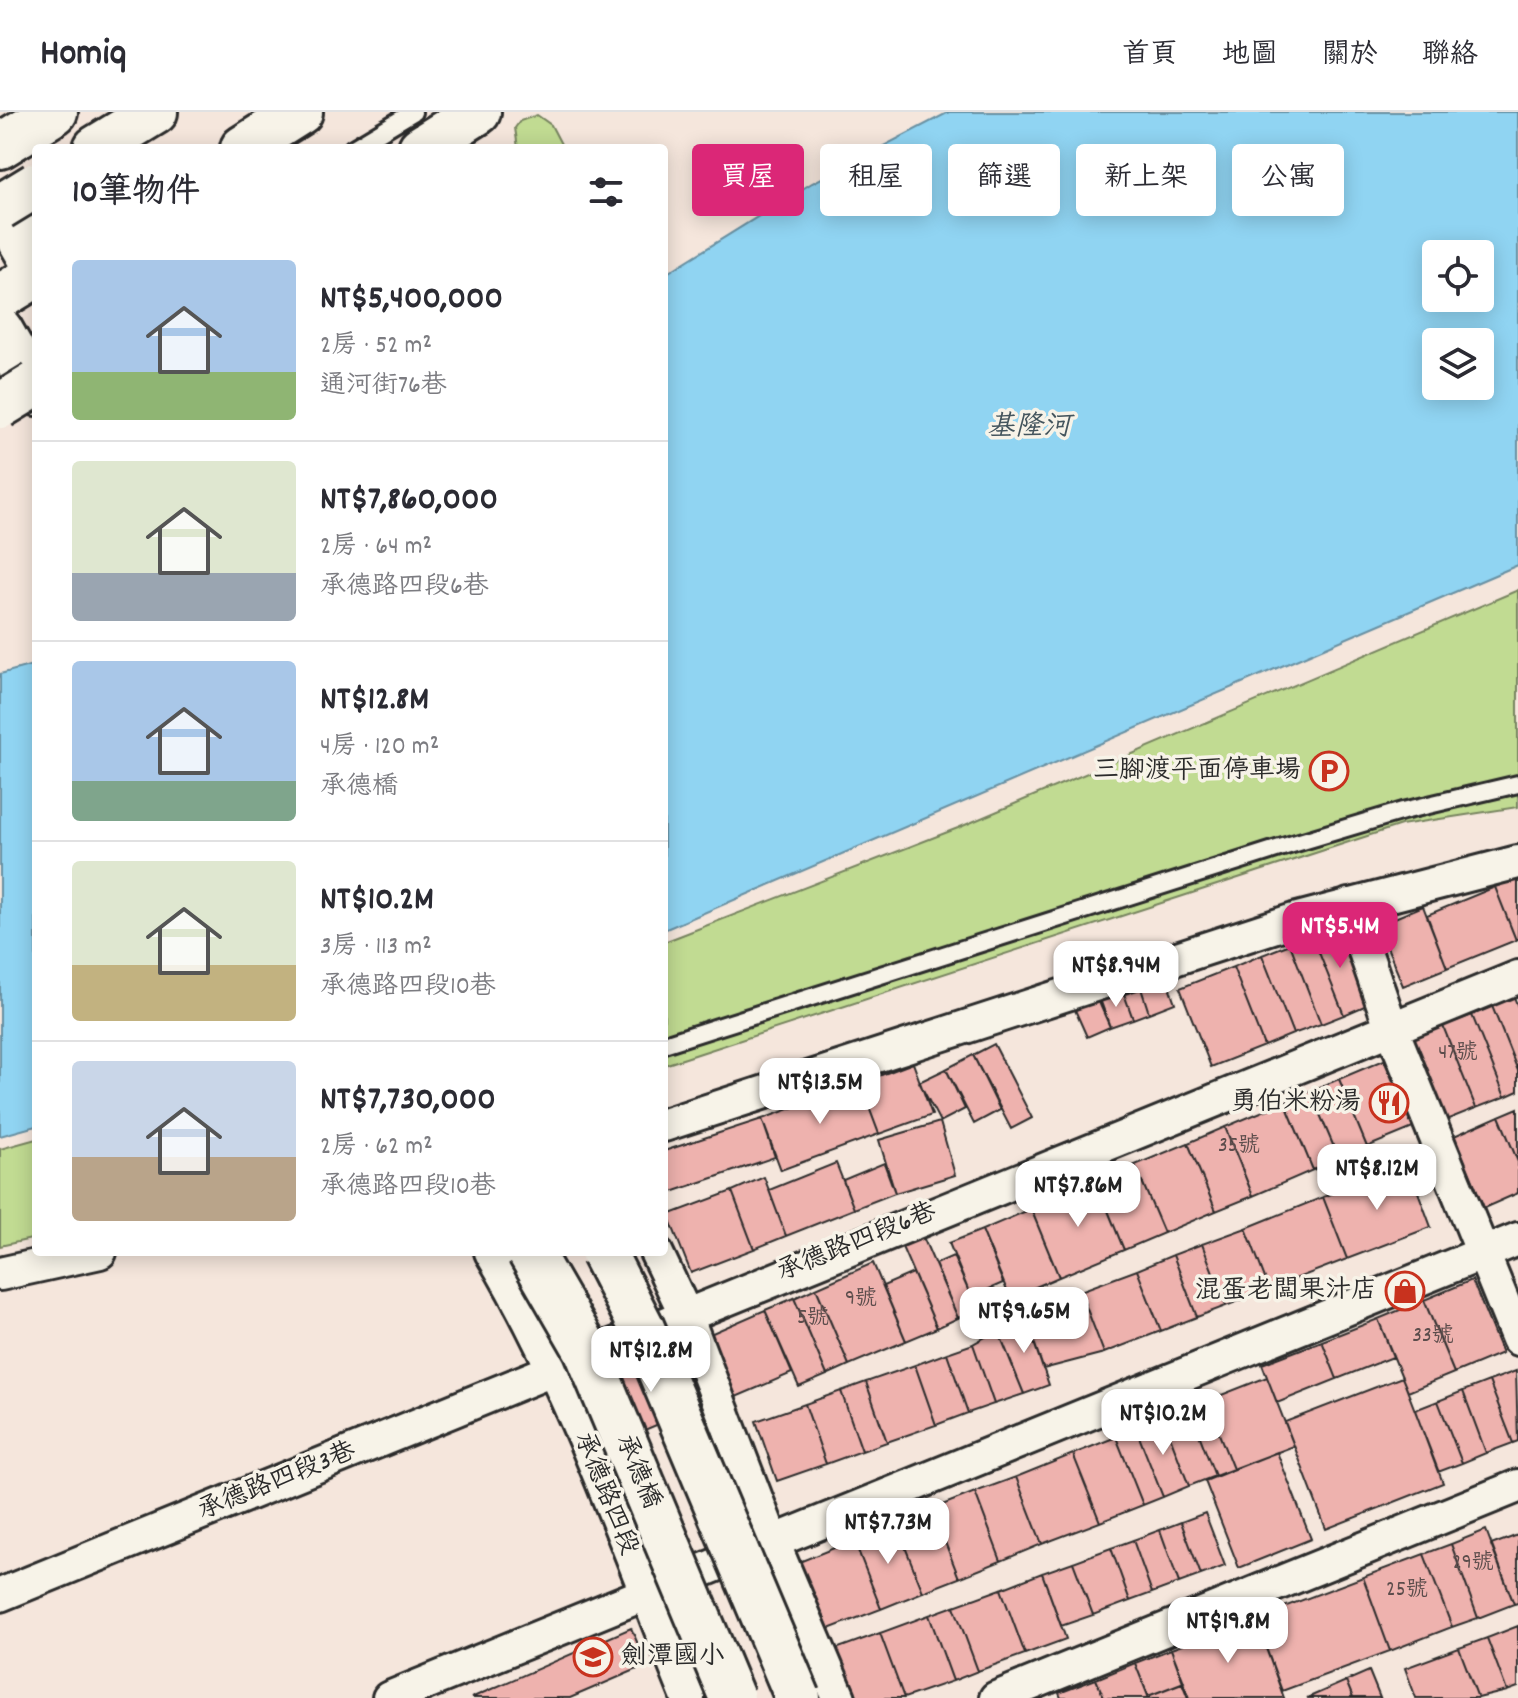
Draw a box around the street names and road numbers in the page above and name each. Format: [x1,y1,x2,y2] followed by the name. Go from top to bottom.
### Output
[772,1194,942,1292] street label: 承德路四段6巷
[563,1427,647,1561] street label: 承德路四段
[605,1429,669,1515] street label: 承德橋
[192,1433,362,1531] street label: 承德路四段3巷

